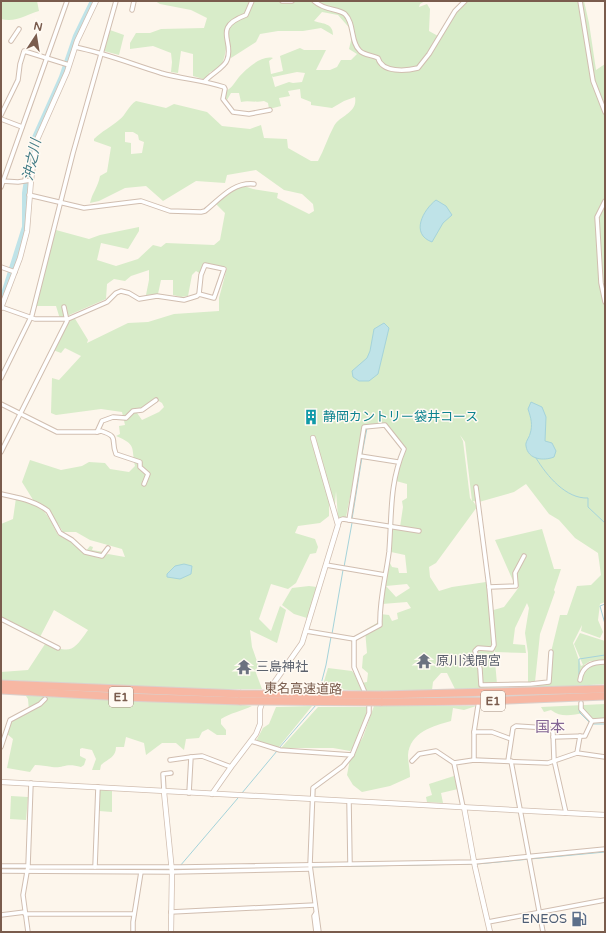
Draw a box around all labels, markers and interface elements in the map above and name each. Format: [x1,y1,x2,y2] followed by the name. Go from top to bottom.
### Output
[16,16,56,56] north arrow
[32,19,44,34] text: N
[19,136,45,182] water label: 沖之川
[302,408,320,426] building icon: 静岡カントリー袋井コース
[323,409,478,425] place label: 静岡カントリー袋井コース
[415,652,433,670] temple icon: 原川浅間宮
[436,653,501,669] place label: 原川浅間宮
[235,658,253,676] temple icon: 三島神社
[256,659,308,675] place label: 三島神社
[264,680,342,698] street label: 東名高速道路
[109,687,133,707] road number: E1
[481,691,505,711] road number: E1
[535,718,565,736] district label: 国本
[570,910,588,928] fuel station icon: ENEOS
[521,911,567,927] place label: ENEOS

